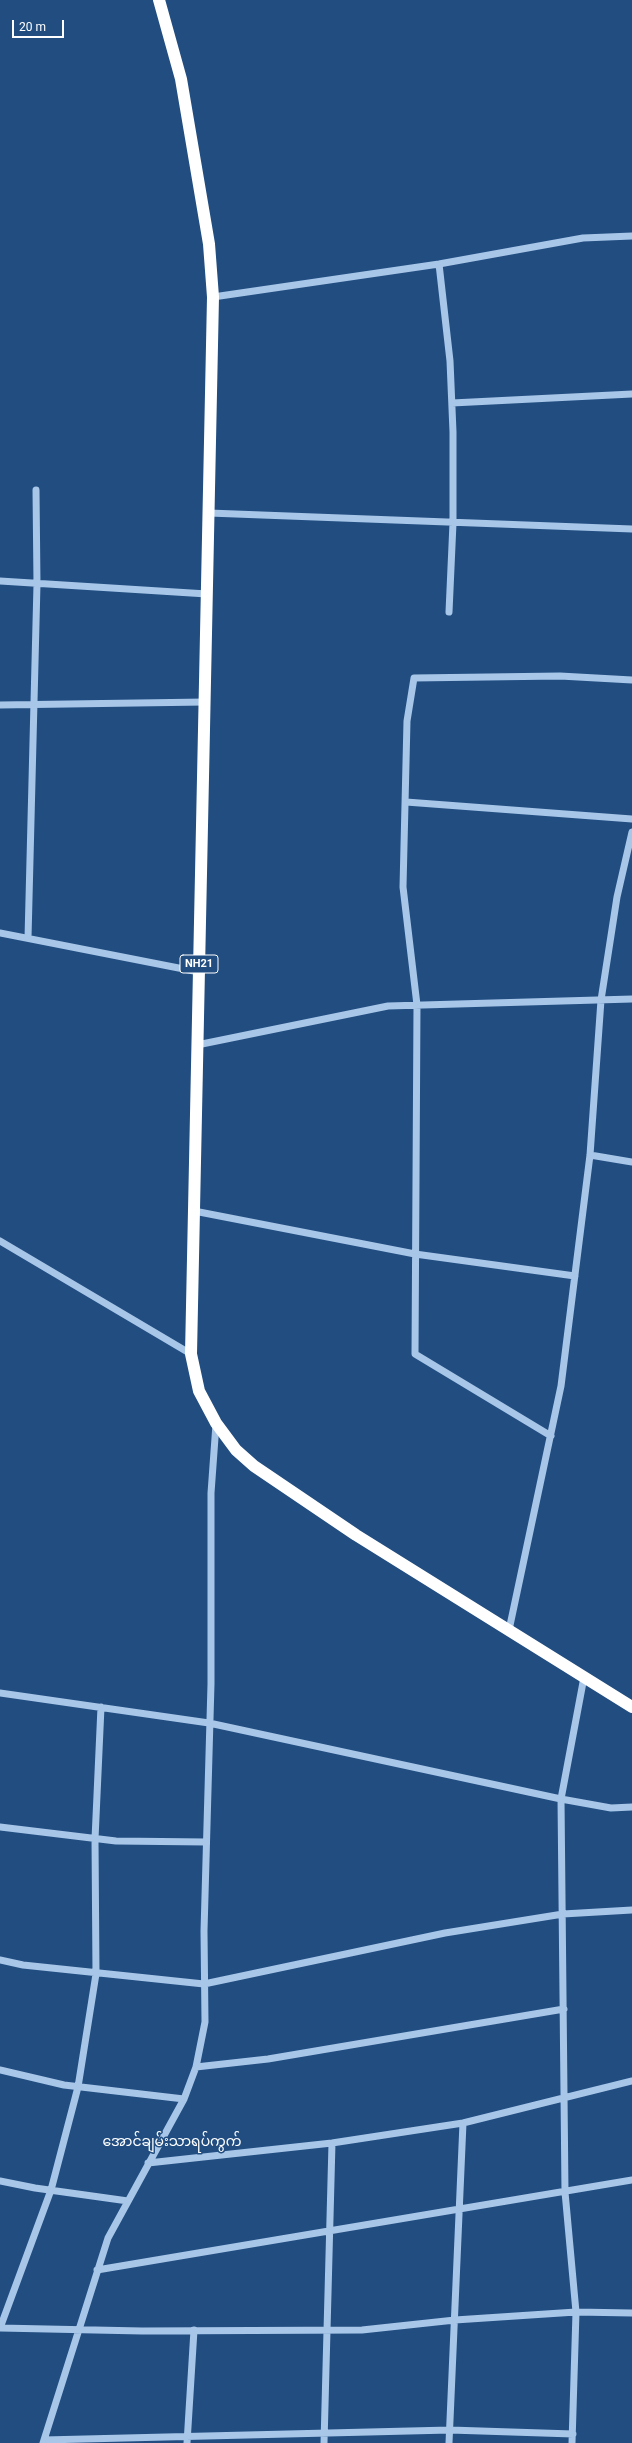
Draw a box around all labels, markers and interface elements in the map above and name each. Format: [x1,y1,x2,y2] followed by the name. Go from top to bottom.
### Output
[14,12,66,38] scale bar
[19,20,46,34] text: 20 m
[180,955,218,973] road number: NH21
[102,2134,242,2150] district label: အောင်ချမ်းသာရပ်ကွက်

